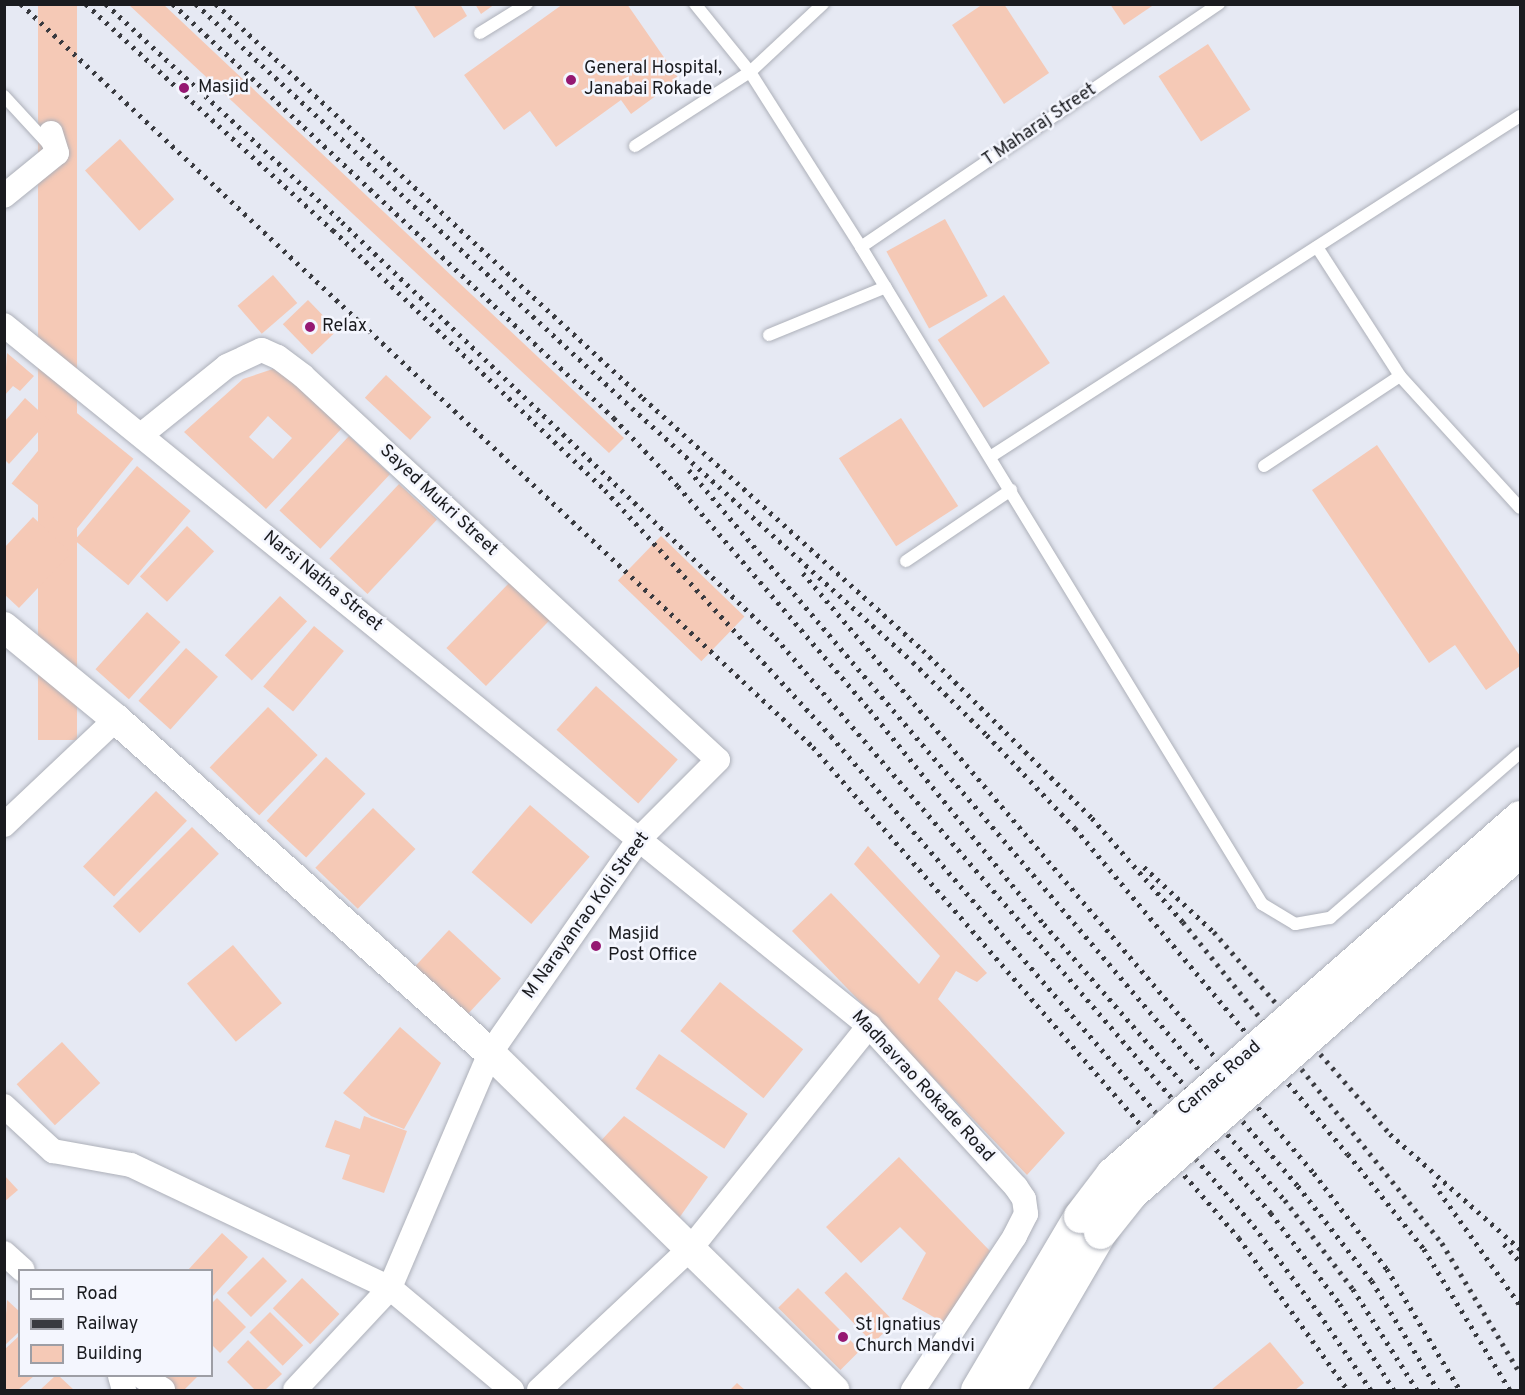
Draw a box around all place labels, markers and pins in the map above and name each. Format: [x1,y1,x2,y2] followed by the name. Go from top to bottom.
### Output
[584,59,722,101] place label: General Hospital, Janabai Rokade
[562,71,580,89] marker: General Hospital, Janabai Rokade
[198,77,249,99] place label: Masjid
[175,79,193,97] marker: Masjid
[322,316,367,338] place label: Relax
[303,320,317,334] marker: Relax
[608,925,697,968] place label: Masjid Post Office
[589,939,603,953] marker: Masjid Post Office
[855,1316,975,1358] place label: St Ignatius Church Mandvi
[836,1330,850,1344] marker: St Ignatius Church Mandvi

